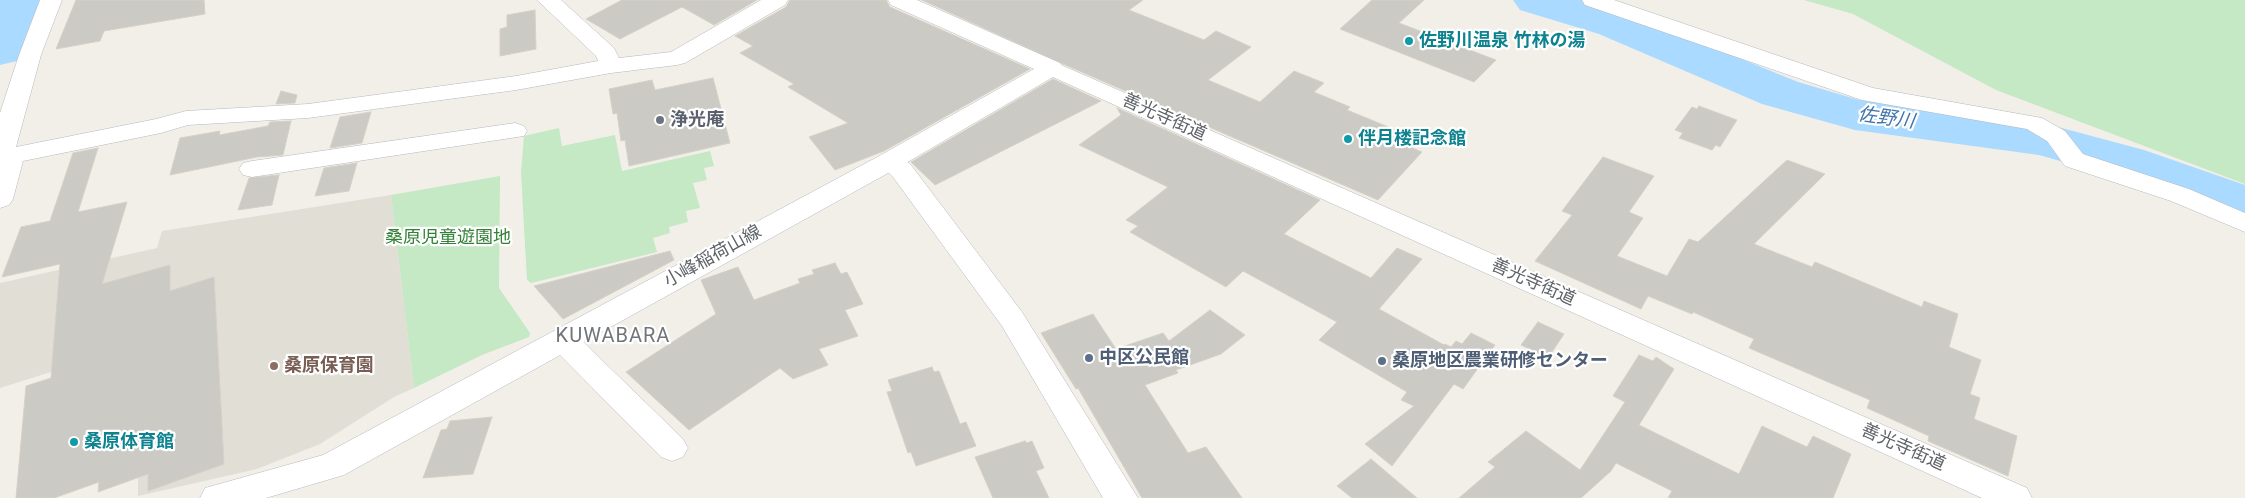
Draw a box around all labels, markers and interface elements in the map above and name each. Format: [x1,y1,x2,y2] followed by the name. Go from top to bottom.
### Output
[1419,30,1585,52] place label: 佐野川温泉 竹林の湯
[1403,35,1415,47] marker: 佐野川温泉 竹林の湯
[1118,90,1210,146] street label: 善光寺街道
[1856,104,1916,134] water label: 佐野川
[670,109,724,131] place label: 浄光庵
[654,114,666,126] marker: 浄光庵
[1358,128,1466,150] place label: 伴月楼記念館
[1342,133,1354,145] marker: 伴月楼記念館
[661,221,765,293] street label: 小峰稲荷山線
[385,227,511,249] park label: 桑原児童遊園地
[1487,255,1579,311] street label: 善光寺街道
[555,325,671,349] district label: KUWABARA
[1099,347,1189,369] place label: 中区公民館
[1392,350,1608,372] place label: 桑原地区農業研修センター
[1083,352,1095,364] marker: 中区公民館
[284,355,374,377] place label: 桑原保育園
[1376,355,1388,367] marker: 桑原地区農業研修センター
[268,360,280,372] marker: 桑原保育園
[1857,420,1949,476] street label: 善光寺街道
[84,431,174,453] place label: 桑原体育館
[68,436,80,448] marker: 桑原体育館

